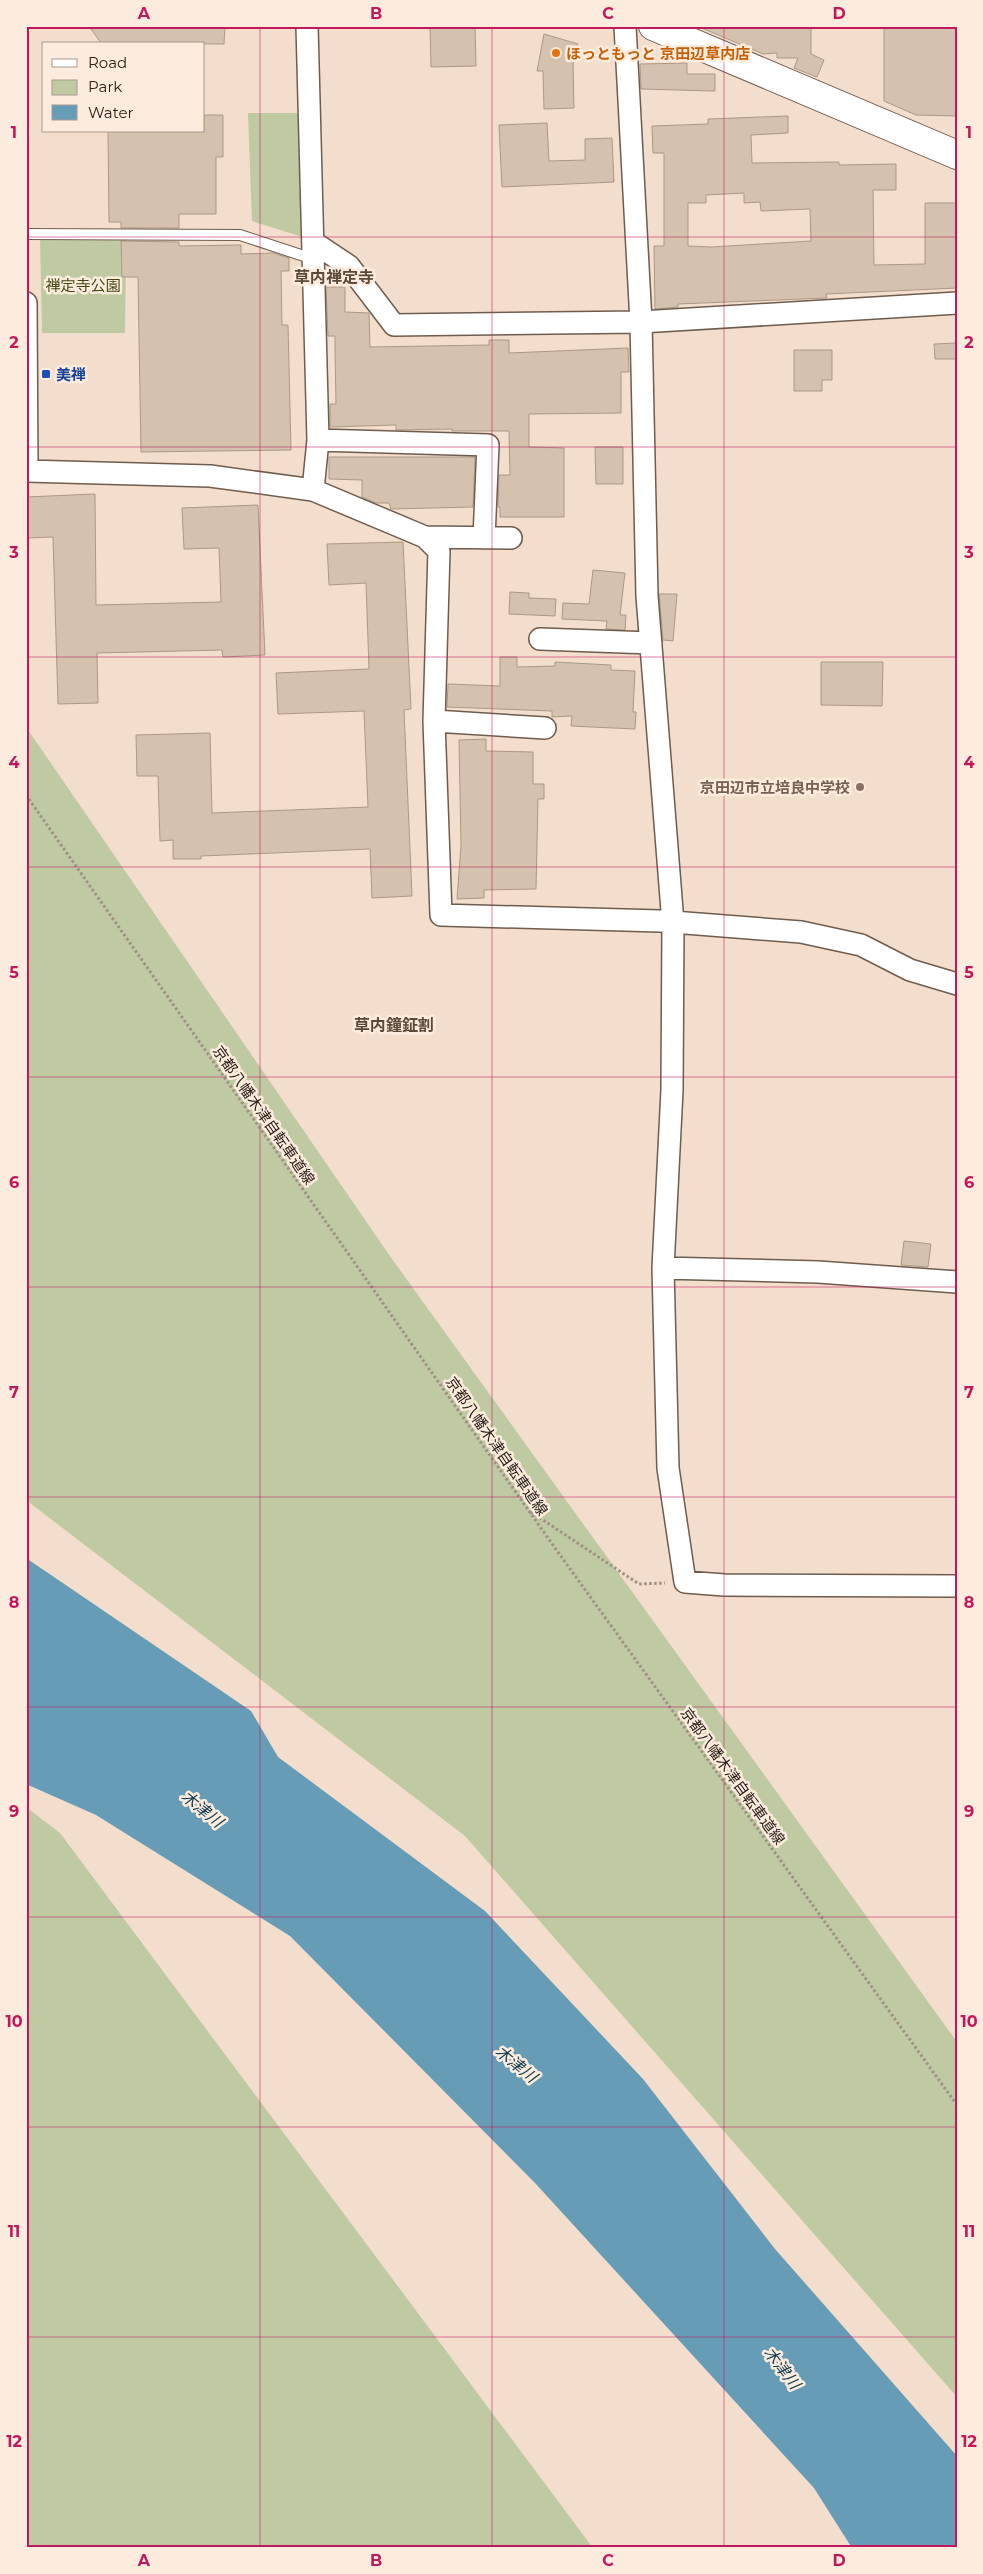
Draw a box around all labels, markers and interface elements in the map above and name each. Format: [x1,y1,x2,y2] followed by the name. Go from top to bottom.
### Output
[137,4,151,23] text: A
[370,4,382,23] text: B
[602,4,614,23] text: C
[832,4,846,23] text: D
[42,42,205,132] legend
[566,44,750,63] place label: ほっともっと 京田辺草内店
[550,47,562,59] marker: ほっともっと 京田辺草内店
[88,53,127,72] text: Road
[88,77,122,96] text: Park
[88,103,134,122] text: Water
[11,123,17,142] text: 1
[966,123,972,142] text: 1
[294,268,374,287] district label: 草内禅定寺
[45,276,121,295] park label: 禅定寺公園
[9,333,19,352] text: 2
[964,333,974,352] text: 2
[56,365,86,384] place label: 美禅
[40,368,52,380] marker: 美禅
[8,543,19,562] text: 3
[963,543,974,562] text: 3
[8,753,20,772] text: 4
[963,753,975,772] text: 4
[700,778,850,797] place label: 京田辺市立培良中学校
[854,781,866,793] marker: 京田辺市立培良中学校
[9,963,19,982] text: 5
[964,963,974,982] text: 5
[354,1016,434,1035] district label: 草内鐘鉦割
[209,1042,319,1188] street label: 京都八幡木津自転車道線
[9,1173,19,1192] text: 6
[964,1173,974,1192] text: 6
[442,1373,552,1519] street label: 京都八幡木津自転車道線
[9,1383,19,1402] text: 7
[964,1383,974,1402] text: 7
[9,1593,19,1612] text: 8
[964,1593,974,1612] text: 8
[677,1704,789,1848] street label: 京都八幡木津自転車道線
[177,1787,228,1833] water label: 木津川
[9,1802,19,1821] text: 9
[964,1802,974,1821] text: 9
[5,2012,23,2031] text: 10
[960,2012,978,2031] text: 10
[491,2042,542,2088] water label: 木津川
[8,2222,20,2241] text: 11
[963,2222,975,2241] text: 11
[760,2343,805,2394] water label: 木津川
[6,2432,22,2451] text: 12
[961,2432,977,2451] text: 12
[137,2551,151,2570] text: A
[370,2551,382,2570] text: B
[602,2551,614,2570] text: C
[832,2551,846,2570] text: D

